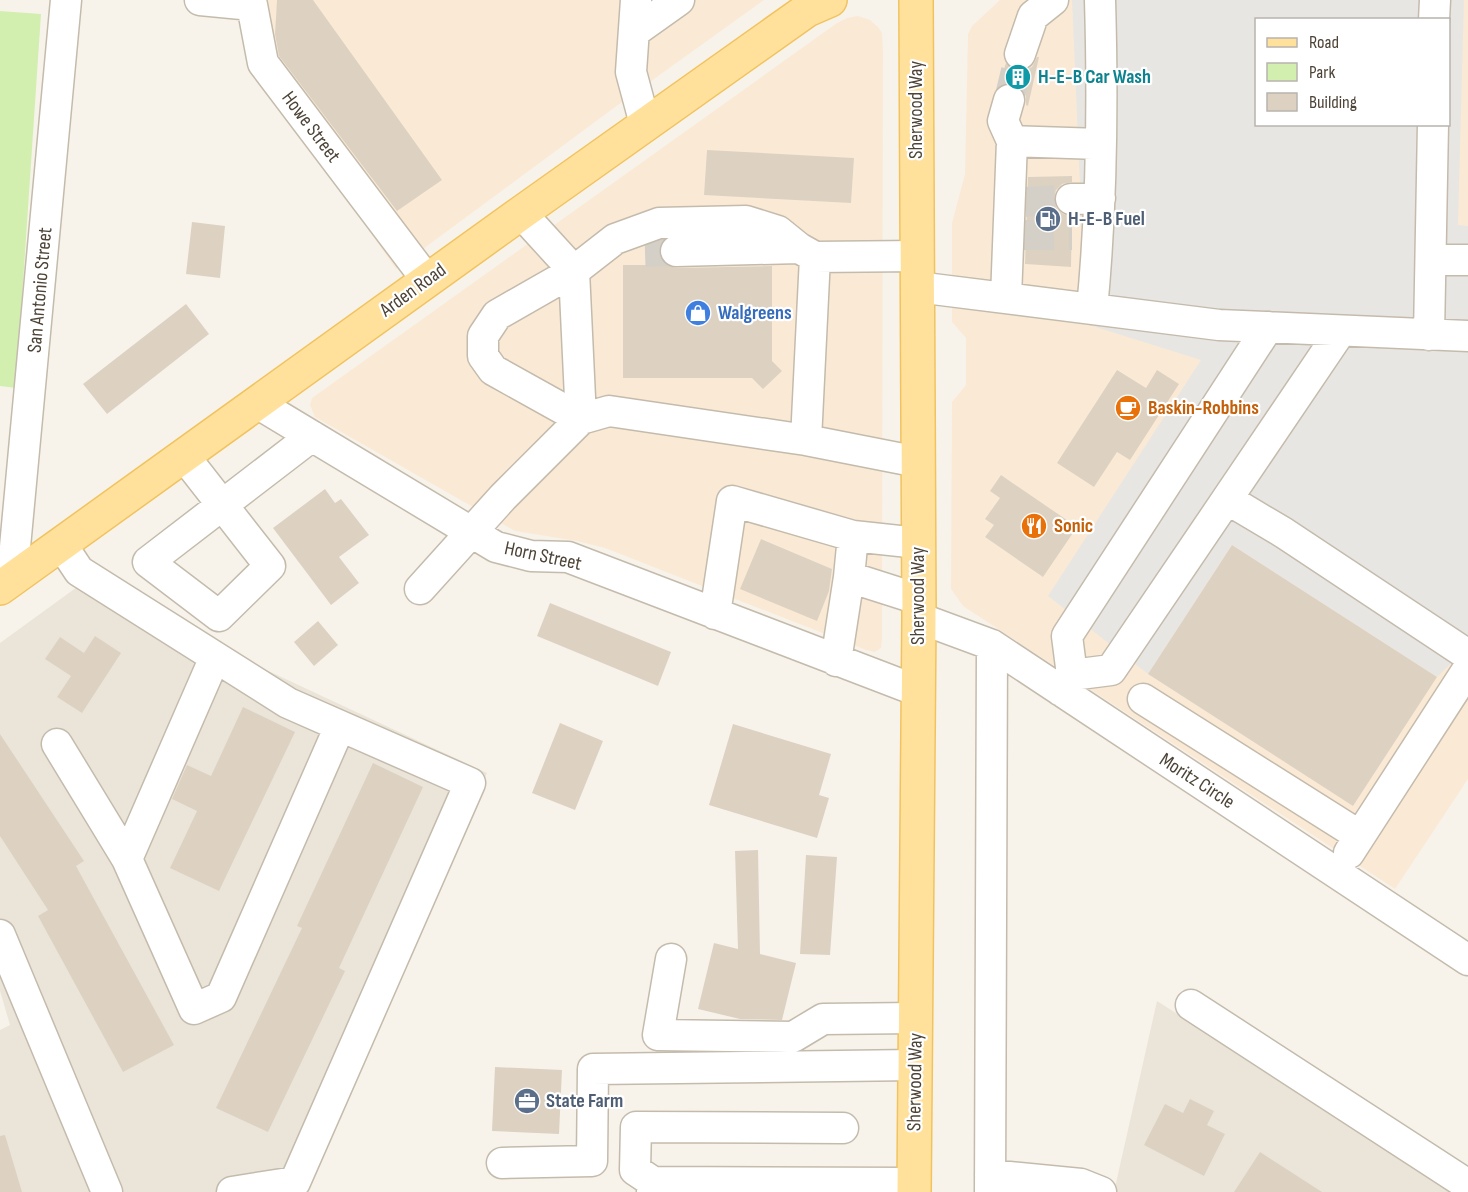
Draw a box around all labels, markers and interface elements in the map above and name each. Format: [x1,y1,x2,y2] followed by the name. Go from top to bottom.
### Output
[1255,18,1450,126] legend
[1309,32,1339,53] text: Road
[904,61,928,159] street label: Sherwood Way
[1003,62,1033,92] building icon: H-E-B Car Wash
[1309,62,1335,83] text: Park
[1038,65,1151,89] place label: H-E-B Car Wash
[276,87,346,167] street label: Howe Street
[1309,92,1357,113] text: Building
[1033,204,1063,234] fuel station icon: H-E-B Fuel
[1068,207,1145,231] place label: H-E-B Fuel
[23,226,57,354] street label: San Antonio Street
[374,258,451,323] street label: Arden Road
[683,298,713,328] shop icon: Walgreens
[718,301,792,325] place label: Walgreens
[1113,393,1143,423] cafe icon: Baskin-Robbins
[1148,396,1259,420] place label: Baskin-Robbins
[1019,511,1049,541] restaurant icon: Sonic
[1054,514,1093,538] place label: Sonic
[502,536,584,576] street label: Horn Street
[906,547,930,645] street label: Sherwood Way
[1155,748,1239,814] street label: Moritz Circle
[902,1032,928,1131] street label: Sherwood Way
[512,1086,542,1116] office icon: State Farm
[546,1089,623,1113] place label: State Farm

